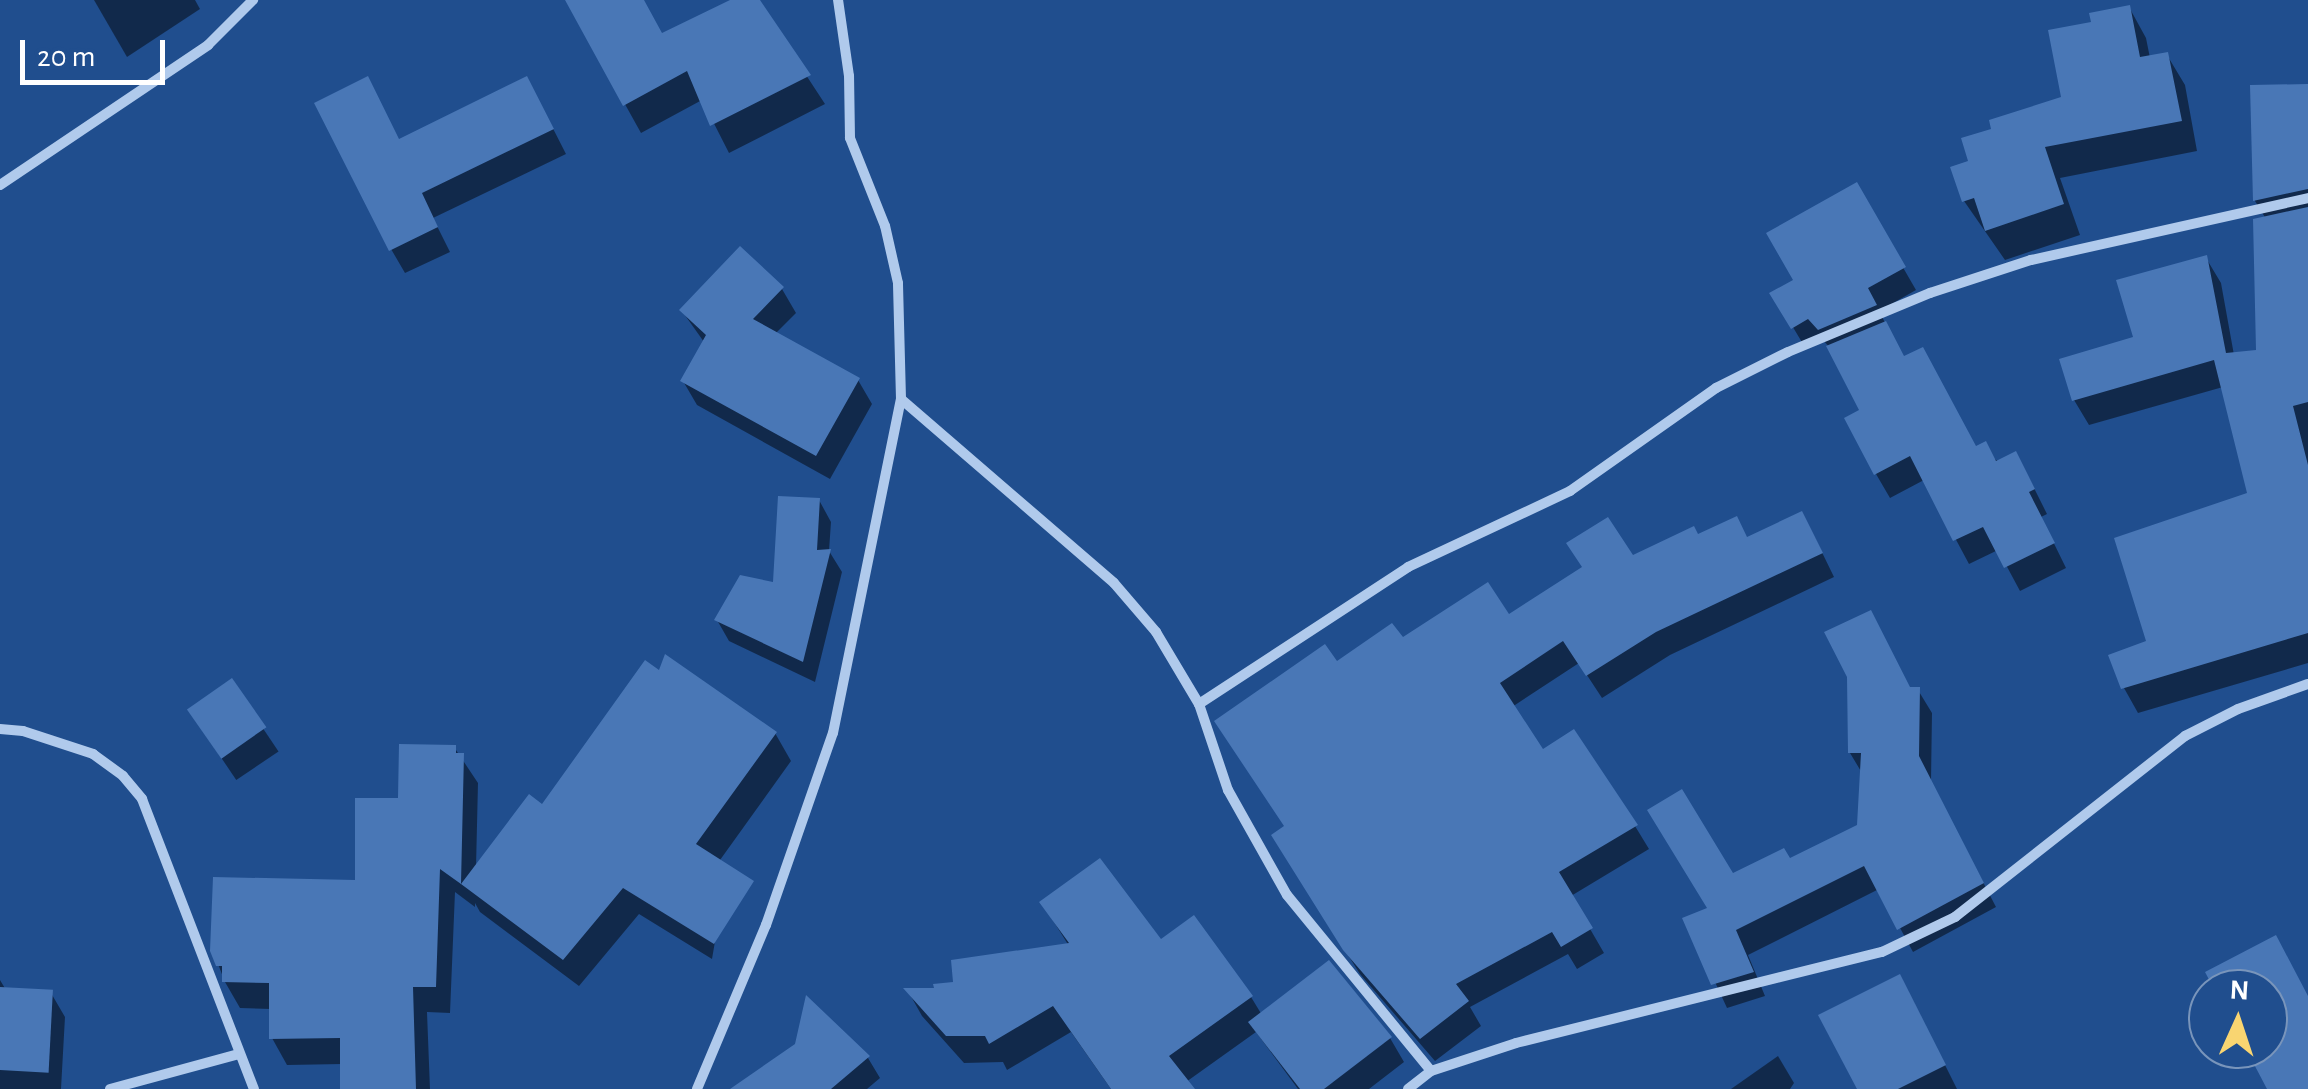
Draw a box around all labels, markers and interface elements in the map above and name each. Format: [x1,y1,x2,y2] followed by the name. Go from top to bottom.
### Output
[25,20,170,82] scale bar
[37,42,95,72] text: 20 m
[2188,969,2288,1069] north arrow
[2229,977,2250,1006] text: N

